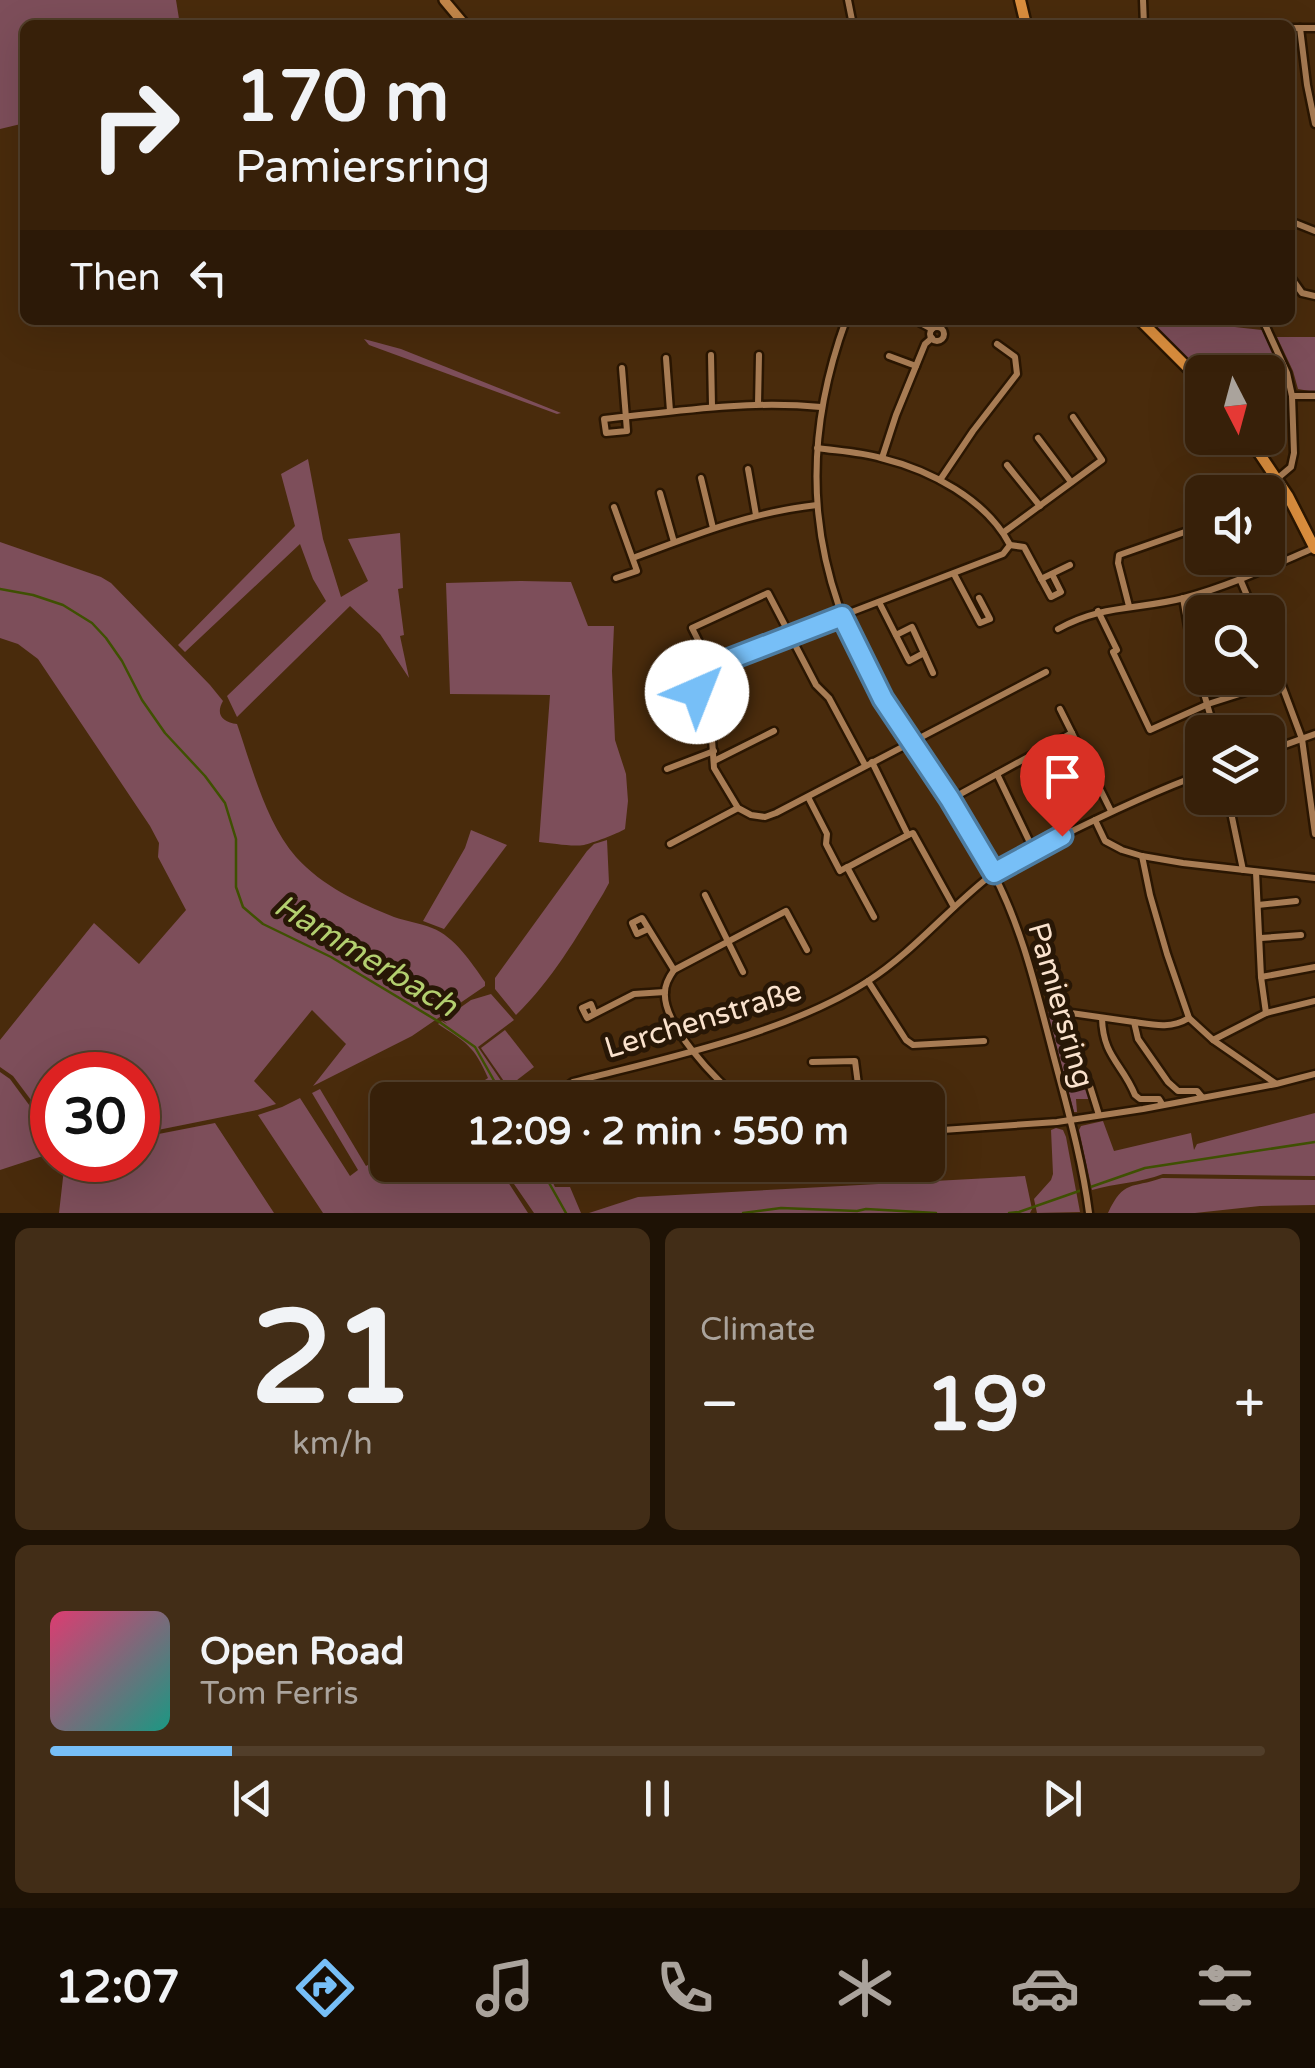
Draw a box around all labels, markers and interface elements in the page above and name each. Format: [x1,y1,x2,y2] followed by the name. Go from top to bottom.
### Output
[235,56,449,140] text: 170 m
[70,60,200,190] icon: right
[235,141,490,195] text: Pamiersring
[181,250,236,305] icon: left
[70,255,161,301] text: Then
[1185,355,1285,455] north arrow
[1185,355,1285,815] map controls
[1185,475,1285,575] button: sound
[1185,595,1285,695] button: search
[645,640,749,744] position arrow
[1185,715,1285,815] button: layers
[1020,734,1105,837] pin
[1035,749,1090,804] icon: arrive
[267,887,465,1026] water label: Hammerbach
[1019,918,1102,1092] street label: Pamiersring
[600,972,806,1067] street label: Lerchenstraße
[30,1052,160,1182] speed limit sign: 30
[466,1109,849,1155] text: 12:09 · 2 min · 550 m
[251,1282,414,1438] text: 21
[700,1311,815,1349] text: Climate
[925,1360,1048,1450] text: 19°
[700,1372,739,1438] text: −
[1234,1372,1265,1438] text: +
[292,1425,373,1463] text: km/h
[200,1629,405,1675] text: Open Road
[200,1675,359,1713] text: Tom Ferris
[225,1771,280,1826] icon: previous
[630,1771,685,1826] icon: pause
[1035,1771,1090,1826] icon: next
[290,1953,360,2023] icon: directions
[470,1953,540,2023] icon: music
[650,1953,720,2023] icon: phone
[830,1953,900,2023] icon: climate
[1010,1953,1080,2023] icon: car
[1190,1953,1260,2023] icon: filters
[55,1961,180,2015] text: 12:07

